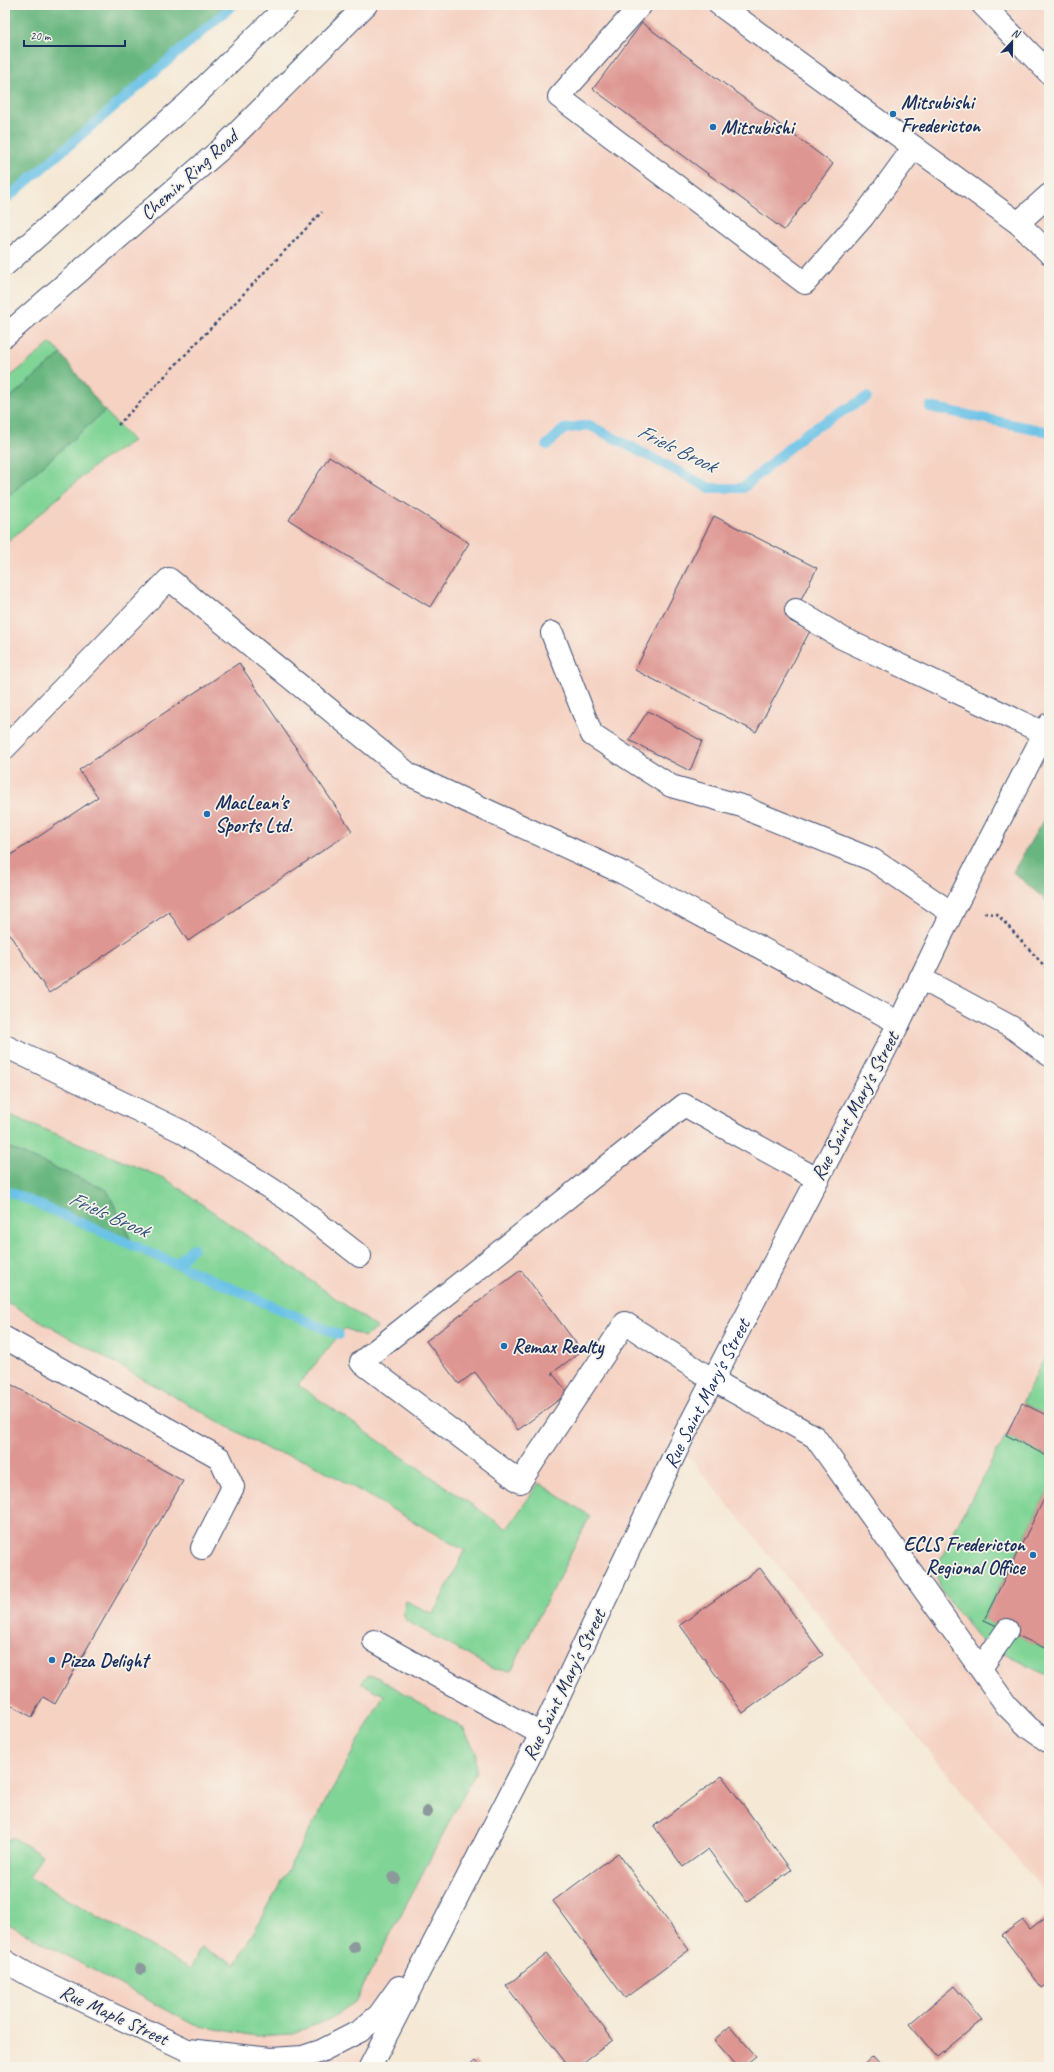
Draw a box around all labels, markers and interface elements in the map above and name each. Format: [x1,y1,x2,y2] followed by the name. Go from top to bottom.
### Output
[24,22,125,48] scale bar
[992,22,1032,62] north arrow
[1010,25,1024,41] text: N
[30,28,52,44] text: 20 m
[901,90,982,138] place label: Mitsubishi Fredericton
[888,109,898,119] marker: Mitsubishi Fredericton
[721,115,797,140] place label: Mitsubishi
[135,122,246,226] street label: Chemin Ring Road
[708,122,718,132] marker: Mitsubishi
[633,418,724,480] water label: Friels Brook
[215,790,294,838] place label: MacLean's Sports Ltd.
[202,809,212,819] marker: MacLean's Sports Ltd.
[805,1025,906,1185] street label: Rue Saint Mary's Street
[65,1185,156,1244] water label: Friels Brook
[657,1312,756,1472] street label: Rue Saint Mary's Street
[512,1334,605,1360] place label: Remax Realty
[499,1341,509,1351] marker: Remax Realty
[904,1532,1027,1580] place label: ECLS Fredericton Regional Office
[1028,1550,1038,1560] marker: ECLS Fredericton Regional Office
[517,1603,612,1764] street label: Rue Saint Mary's Street
[60,1648,152,1673] place label: Pizza Delight
[47,1655,57,1665] marker: Pizza Delight
[56,1979,174,2052] street label: Rue Maple Street

